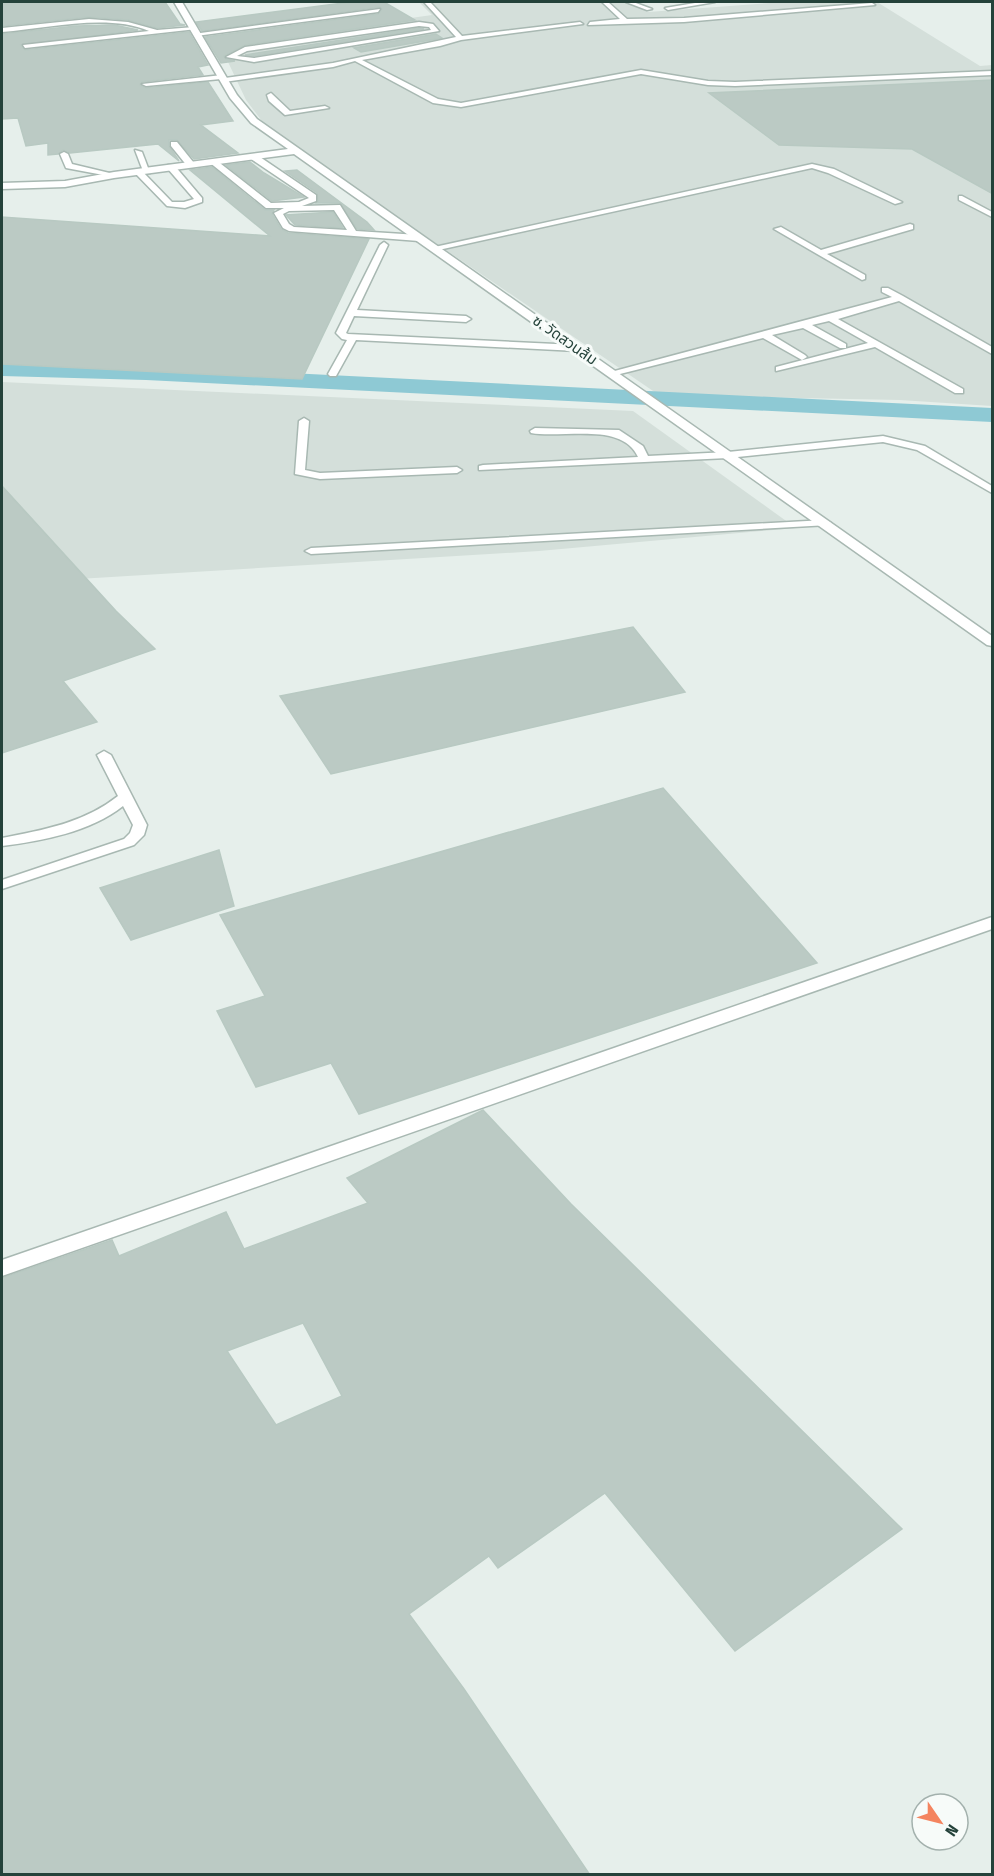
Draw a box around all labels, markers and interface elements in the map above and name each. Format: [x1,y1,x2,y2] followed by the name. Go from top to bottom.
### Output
[529,311,601,369] street label: ซ. วัดสวนส้ม
[910,1792,970,1852] north arrow
[941,1821,962,1840] text: N

